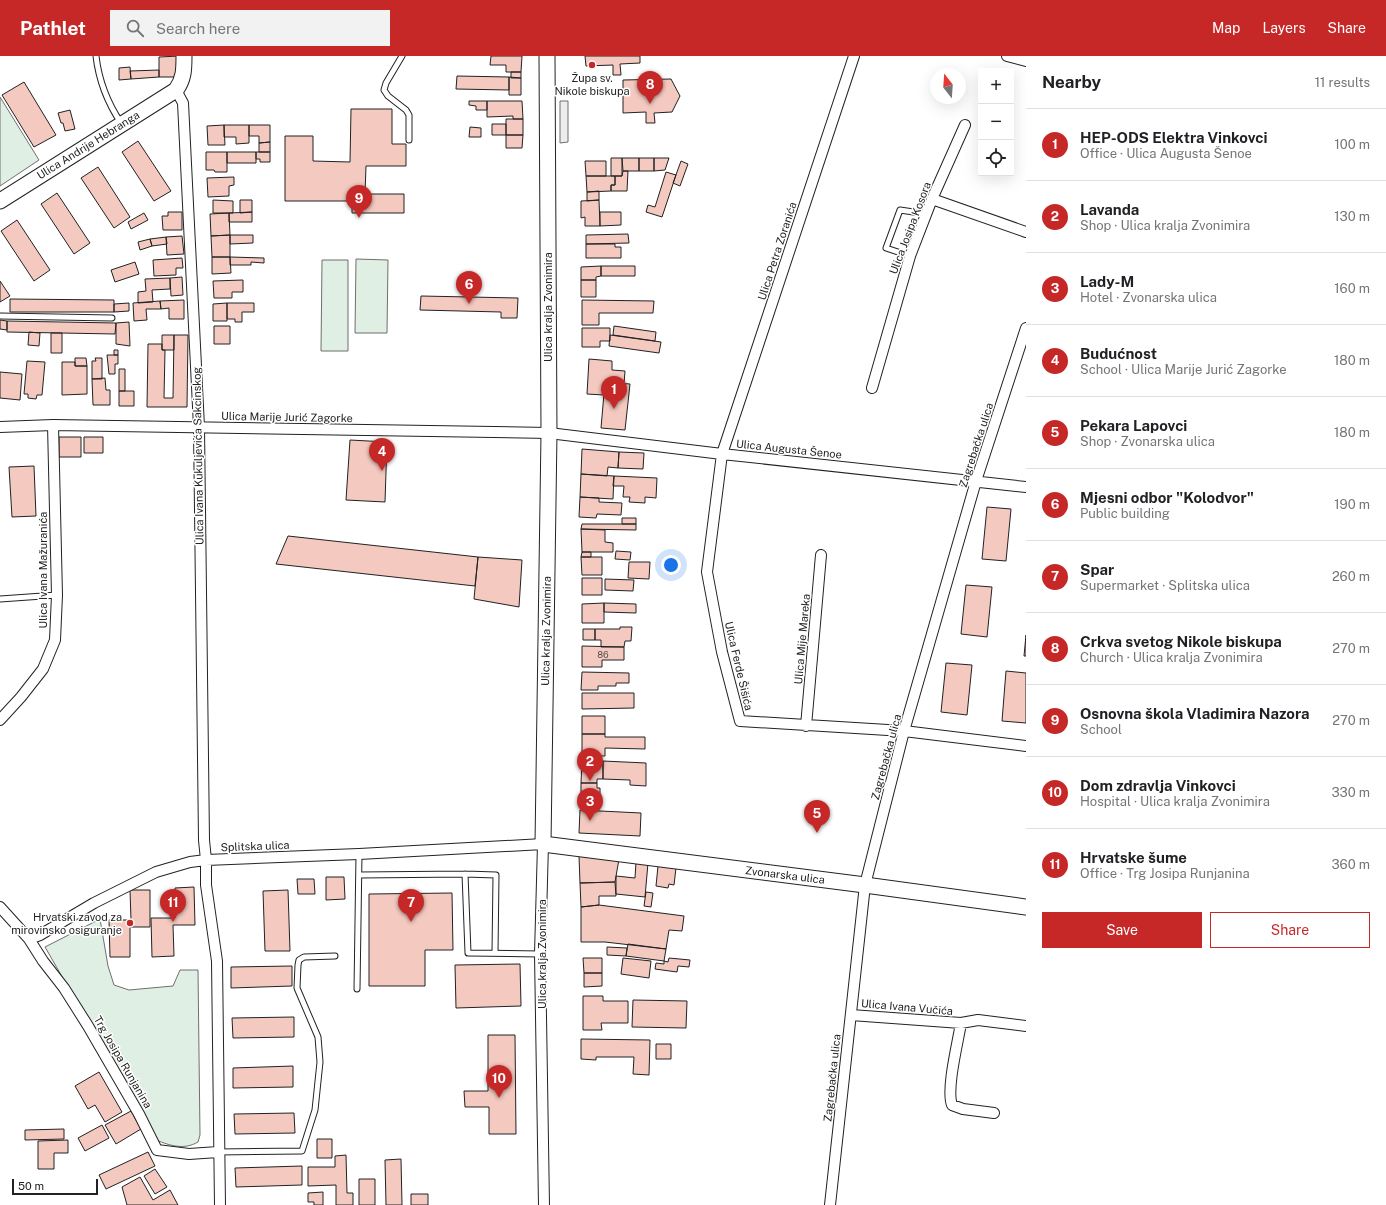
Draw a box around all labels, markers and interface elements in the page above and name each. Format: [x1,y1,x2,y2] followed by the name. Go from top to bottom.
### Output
[110,10,390,46] search box
[20,17,86,39] text: Pathlet
[124,17,146,39] icon: search
[156,20,240,37] text: Search here
[1212,20,1240,36] text: Map
[1262,20,1306,36] text: Layers
[1328,20,1366,36] text: Share
[587,60,597,70] marker: Župa sv. Nikole biskupa
[930,68,966,104] north arrow
[978,68,1014,176] map controls
[978,68,1014,104] button: +
[637,71,663,104] pin: 8
[554,72,630,97] place label: Župa sv. Nikole biskupa
[1042,72,1101,92] text: Nearby
[1315,75,1370,90] text: 11 results
[978,104,1014,140] button: −
[35,109,141,181] street label: Ulica Andrije Hebranga
[1080,129,1267,146] text: HEP-ODS Elektra Vinkovci
[1052,137,1058,152] text: 1
[1334,137,1370,152] text: 100 m
[978,140,1014,176] button: locate
[1080,146,1252,161] text: Office · Ulica Augusta Šenoe
[887,180,933,276] street label: Ulica Josipa Kosora
[346,185,372,218] pin: 9
[755,200,799,302] street label: Ulica Petra Zoranića
[1080,201,1139,218] text: Lavanda
[1051,209,1059,224] text: 2
[1334,209,1370,224] text: 130 m
[1080,218,1250,233] text: Shop · Ulica kralja Zvonimira
[542,252,554,362] street label: Ulica kralja Zvonimira
[456,271,482,304] pin: 6
[1080,273,1134,290] text: Lady-M
[1051,281,1059,296] text: 3
[1334,281,1370,296] text: 160 m
[1080,290,1217,305] text: Hotel · Zvonarska ulica
[1080,345,1157,362] text: Budućnost
[1051,353,1059,368] text: 4
[1334,353,1370,368] text: 180 m
[1080,362,1287,377] text: School · Ulica Marije Jurić Zagorke
[190,367,206,545] street label: Ulica Ivana Kukuljevića Sakcinskog
[601,376,627,409] pin: 1
[957,401,995,489] street label: Zagrebačka ulica
[221,410,353,424] street label: Ulica Marije Jurić Zagorke
[1080,417,1187,434] text: Pekara Lapovci
[1051,425,1059,440] text: 5
[1334,425,1370,440] text: 180 m
[1080,434,1215,449] text: Shop · Zvonarska ulica
[735,436,843,461] street label: Ulica Augusta Šenoe
[369,438,395,471] pin: 4
[1080,489,1254,506] text: Mjesni odbor "Kolodvor"
[1051,497,1059,512] text: 6
[1334,497,1370,512] text: 190 m
[1080,506,1170,521] text: Public building
[37,512,49,628] street label: Ulica Ivana Mažuranića
[661,555,681,575] your location
[1080,561,1114,578] text: Spar
[1051,569,1059,584] text: 7
[1332,569,1370,584] text: 260 m
[539,576,553,686] street label: Ulica kralja Zvonimira
[1080,578,1250,593] text: Supermarket · Splitska ulica
[792,593,812,685] street label: Ulica Mije Mareka
[723,620,756,712] street label: Ulica Ferde Šišića
[1080,633,1282,650] text: Crkva svetog Nikole biskupa
[1051,641,1059,656] text: 8
[1332,641,1370,656] text: 270 m
[597,649,609,660] house number: 86
[1080,650,1263,665] text: Church · Ulica kralja Zvonimira
[1080,705,1309,722] text: Osnovna škola Vladimira Nazora
[869,713,903,801] street label: Zagrebačka ulica
[1051,713,1059,728] text: 9
[1332,713,1370,728] text: 270 m
[1080,722,1122,737] text: School
[577,748,603,781] pin: 2
[1080,777,1236,794] text: Dom zdravlja Vinkovci
[1048,785,1062,800] text: 10
[1331,785,1370,800] text: 330 m
[577,788,603,821] pin: 3
[1080,794,1270,809] text: Hospital · Ulica kralja Zvonimira
[804,800,830,833] pin: 5
[220,839,290,853] street label: Splitska ulica
[1080,849,1187,866] text: Hrvatske šume
[1049,857,1061,872] text: 11
[1332,857,1370,872] text: 360 m
[745,864,825,886] street label: Zvonarska ulica
[1080,866,1250,881] text: Office · Trg Josipa Runjanina
[160,889,186,922] pin: 11
[398,889,424,922] pin: 7
[536,899,548,1009] street label: Ulica kralja Zvonimira
[11,911,122,936] place label: Hrvatski zavod za mirovinsko osiguranje
[1042,912,1202,948] button: Save
[1210,912,1370,948] button: Share
[125,918,135,928] marker: Hrvatski zavod za mirovinsko osiguranje
[861,997,953,1017] street label: Ulica Ivana Vučića
[92,1014,154,1110] street label: Trg Josipa Runjanina
[821,1033,843,1123] street label: Zagrebačka ulica
[486,1065,512,1098] pin: 10
[12,1177,98,1196] scale bar
[18,1180,44,1192] text: 50 m

